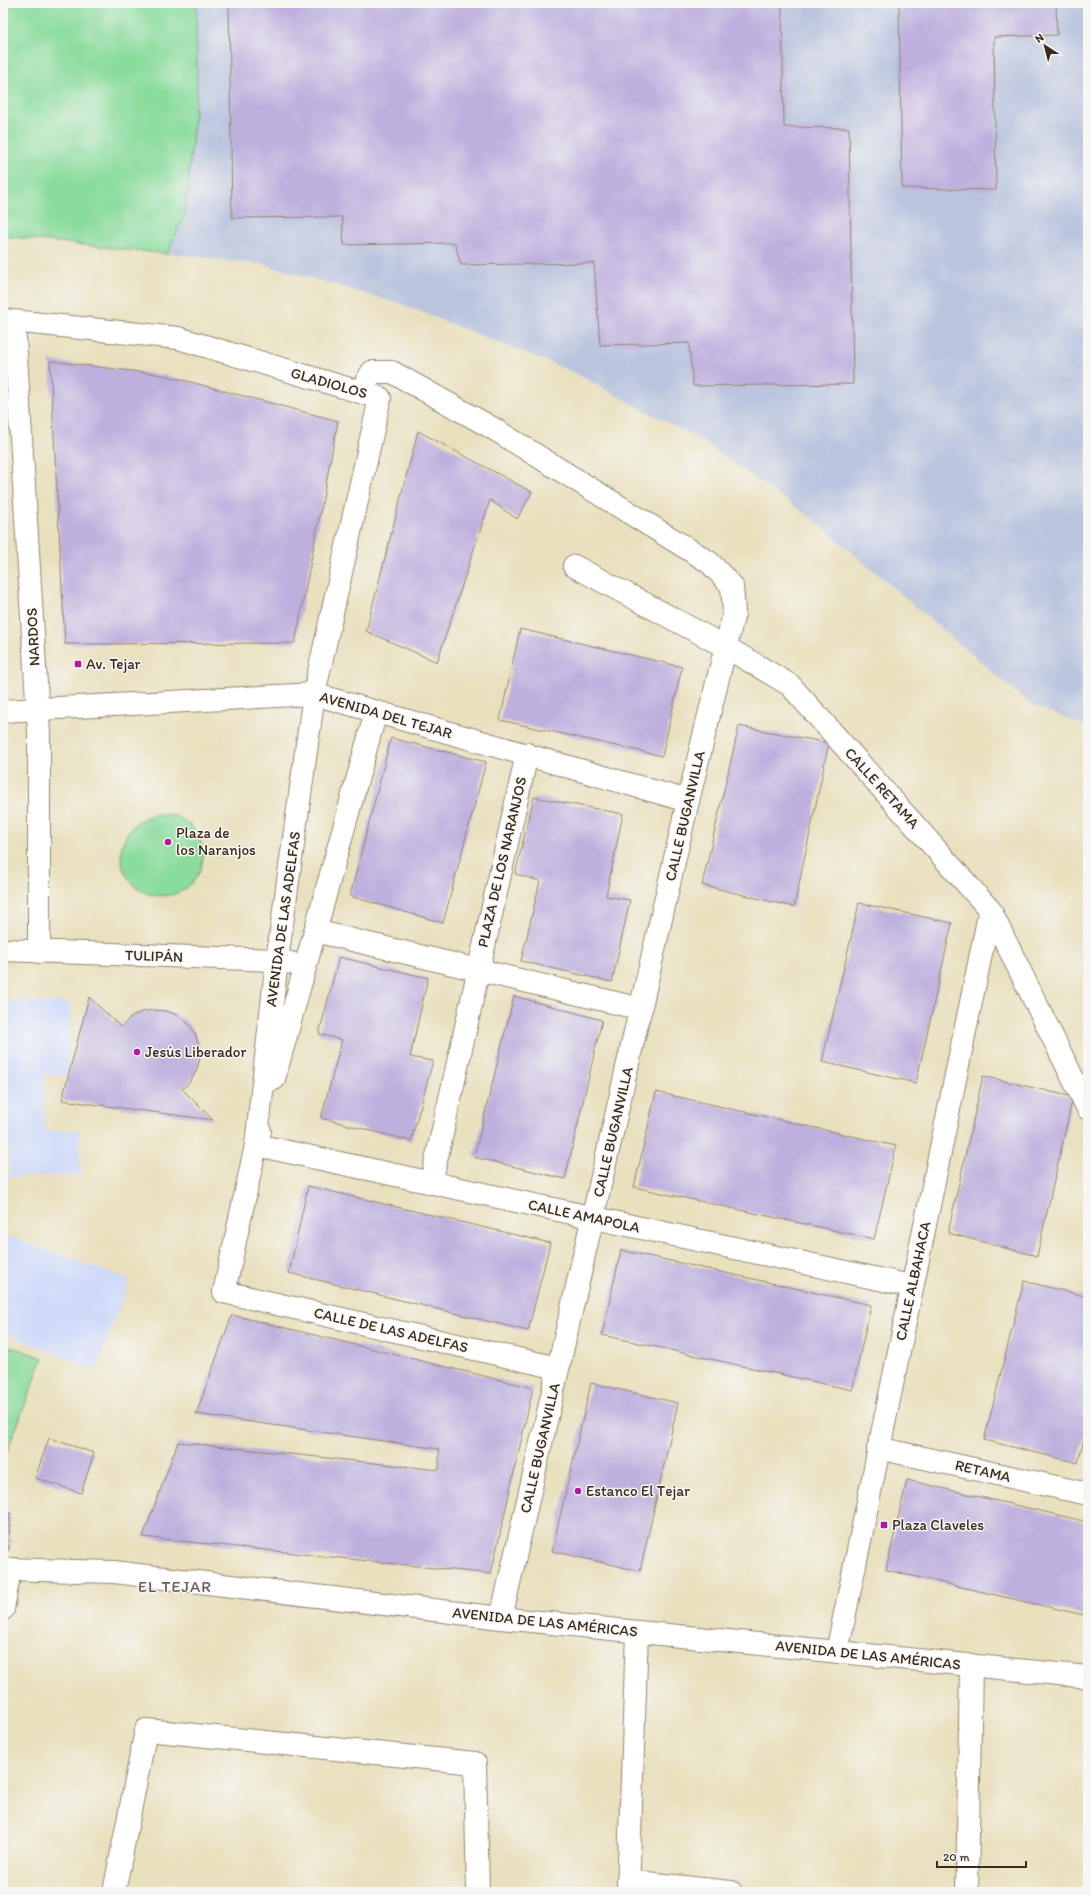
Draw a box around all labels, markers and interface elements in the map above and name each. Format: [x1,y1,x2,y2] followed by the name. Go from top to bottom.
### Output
[1025,26,1065,66] north arrow
[1033,31,1046,46] text: N
[289,363,369,403] street label: GLADIOLOS
[22,607,44,667] street label: NARDOS
[86,655,141,673] place label: Av. Tejar
[73,659,83,669] marker: Av. Tejar
[318,687,455,743] street label: AVENIDA DEL TEJAR
[841,744,923,833] street label: CALLE RETAMA
[661,749,709,883] street label: CALLE BUGANVILLA
[474,775,530,949] street label: PLAZA DE LOS NARANJOS
[176,824,256,859] place label: Plaza de los Naranjos
[262,830,304,1008] street label: AVENIDA DE LAS ADELFAS
[163,837,173,847] marker: Plaza de los Naranjos
[125,946,183,966] street label: TULIPÁN
[145,1043,246,1061] place label: Jesús Liberador
[132,1047,142,1057] marker: Jesús Liberador
[589,1065,637,1199] street label: CALLE BUGANVILLA
[527,1195,642,1237] street label: CALLE AMAPOLA
[892,1219,935,1342] street label: CALLE ALBAHACA
[312,1303,470,1357] street label: CALLE DE LAS ADELFAS
[516,1381,564,1515] street label: CALLE BUGANVILLA
[953,1456,1013,1486] street label: RETAMA
[586,1482,690,1500] place label: Estanco El Tejar
[573,1486,583,1496] marker: Estanco El Tejar
[892,1516,984,1534] place label: Plaza Claveles
[879,1520,889,1530] marker: Plaza Claveles
[138,1577,212,1596] district label: EL TEJAR
[451,1603,639,1641] street label: AVENIDA DE LAS AMÉRICAS
[774,1636,962,1674] street label: AVENIDA DE LAS AMÉRICAS
[937,1843,1026,1869] scale bar
[943,1850,970,1864] text: 20 m

